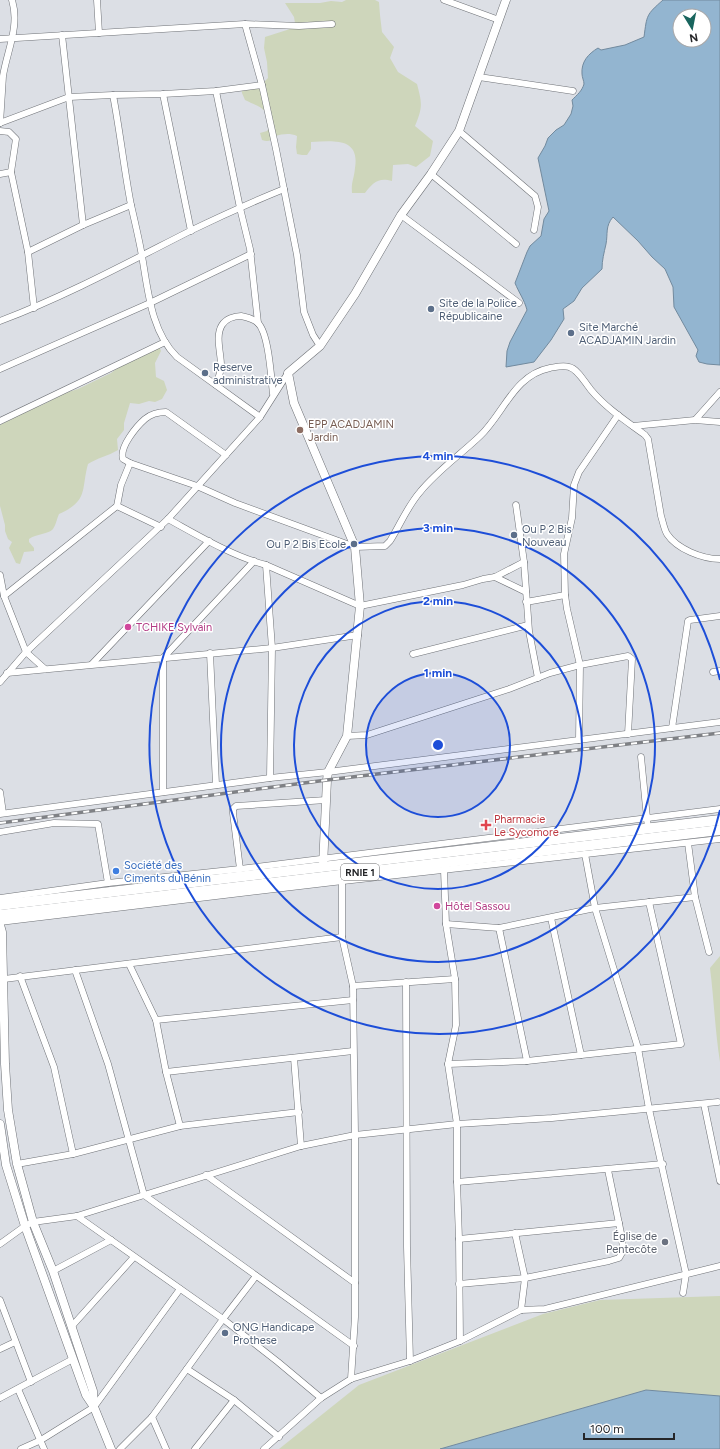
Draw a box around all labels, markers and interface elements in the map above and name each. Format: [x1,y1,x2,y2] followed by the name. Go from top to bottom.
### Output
[672,8,712,48] north arrow
[688,30,699,44] text: N
[439,297,517,323] place label: Site de la Police Républicaine
[426,304,436,314] marker: Site de la Police Républicaine
[579,321,676,347] place label: Site Marché ACADJAMIN Jardin
[566,328,576,338] marker: Site Marché ACADJAMIN Jardin
[213,361,283,387] place label: Reserve administrative
[200,368,210,378] marker: Reserve administrative
[308,418,394,444] place label: EPP ACADJAMIN Jardin
[295,425,305,435] marker: EPP ACADJAMIN Jardin
[423,449,454,463] text: 4 min
[423,521,453,535] text: 3 min
[522,523,572,549] place label: Ou P 2 Bis Nouveau
[509,530,519,540] marker: Ou P 2 Bis Nouveau
[266,538,346,551] place label: Ou P 2 Bis Ecole
[349,539,359,549] marker: Ou P 2 Bis Ecole
[423,594,453,608] text: 2 min
[136,621,212,634] place label: TCHIKE Sylvain
[123,622,133,632] marker: TCHIKE Sylvain
[424,666,452,680] text: 1 min
[431,738,445,752] centre of rings
[494,813,559,839] place label: Pharmacie Le Sycomore
[481,820,491,830] marker: Pharmacie Le Sycomore
[124,859,211,885] place label: Société des Ciments du Bénin
[341,864,379,880] road number: RNIE 1
[111,866,121,876] marker: Société des Ciments du Bénin
[445,900,510,913] place label: Hôtel Sassou
[432,901,442,911] marker: Hôtel Sassou
[606,1230,657,1256] place label: Église de Pentecôte
[660,1237,670,1247] marker: Église de Pentecôte
[233,1321,314,1347] place label: ONG Handicape Prothese
[220,1328,230,1338] marker: ONG Handicape Prothese
[584,1415,674,1441] scale bar
[590,1422,624,1436] text: 100 m

